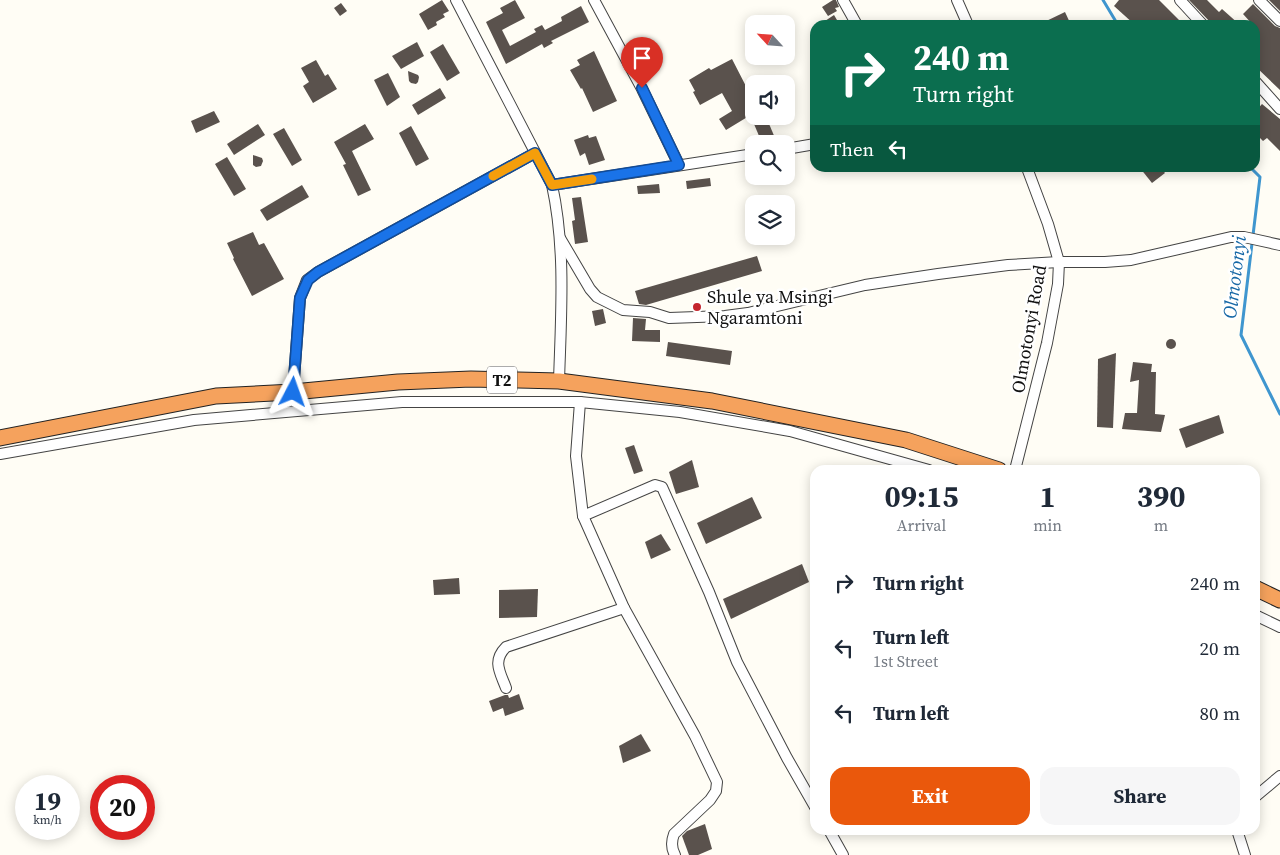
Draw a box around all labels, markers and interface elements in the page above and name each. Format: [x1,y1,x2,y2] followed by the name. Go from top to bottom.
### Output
[745,15,795,65] north arrow
[745,15,795,245] map controls
[913,34,1009,82] text: 240 m
[621,37,663,88] pin
[830,40,895,105] icon: right
[628,44,656,72] icon: arrive
[745,75,795,125] button: sound
[913,79,1014,109] text: Turn right
[745,135,795,185] button: search
[884,135,912,163] icon: left
[830,136,874,162] text: Then
[745,195,795,245] button: layers
[1216,234,1252,320] water label: Olmotonyi
[1005,263,1052,395] street label: Olmotonyi Road
[707,284,833,330] place label: Shule ya Msingi Ngaramtoni
[691,301,703,313] marker: Shule ya Msingi Ngaramtoni
[266,365,318,417] position arrow
[487,366,517,394] road number: T2
[885,476,959,517] text: 09:15
[1039,476,1056,517] text: 1
[1137,476,1185,517] text: 390
[897,514,946,536] text: Arrival
[1033,514,1062,536] text: min
[1154,514,1168,536] text: m
[830,569,858,597] icon: right
[873,570,964,596] text: Turn right
[1190,570,1240,596] text: 240 m
[873,624,949,650] text: Turn left
[830,634,858,662] icon: left
[1199,635,1240,661] text: 20 m
[873,650,938,672] text: 1st Street
[830,699,858,727] icon: left
[873,700,949,726] text: Turn left
[1199,700,1240,726] text: 80 m
[830,767,1030,825] button: Exit
[1040,767,1240,825] button: Share
[90,775,155,840] speed limit sign: 20
[34,784,61,818] text: 19
[33,812,62,828] text: km/h

